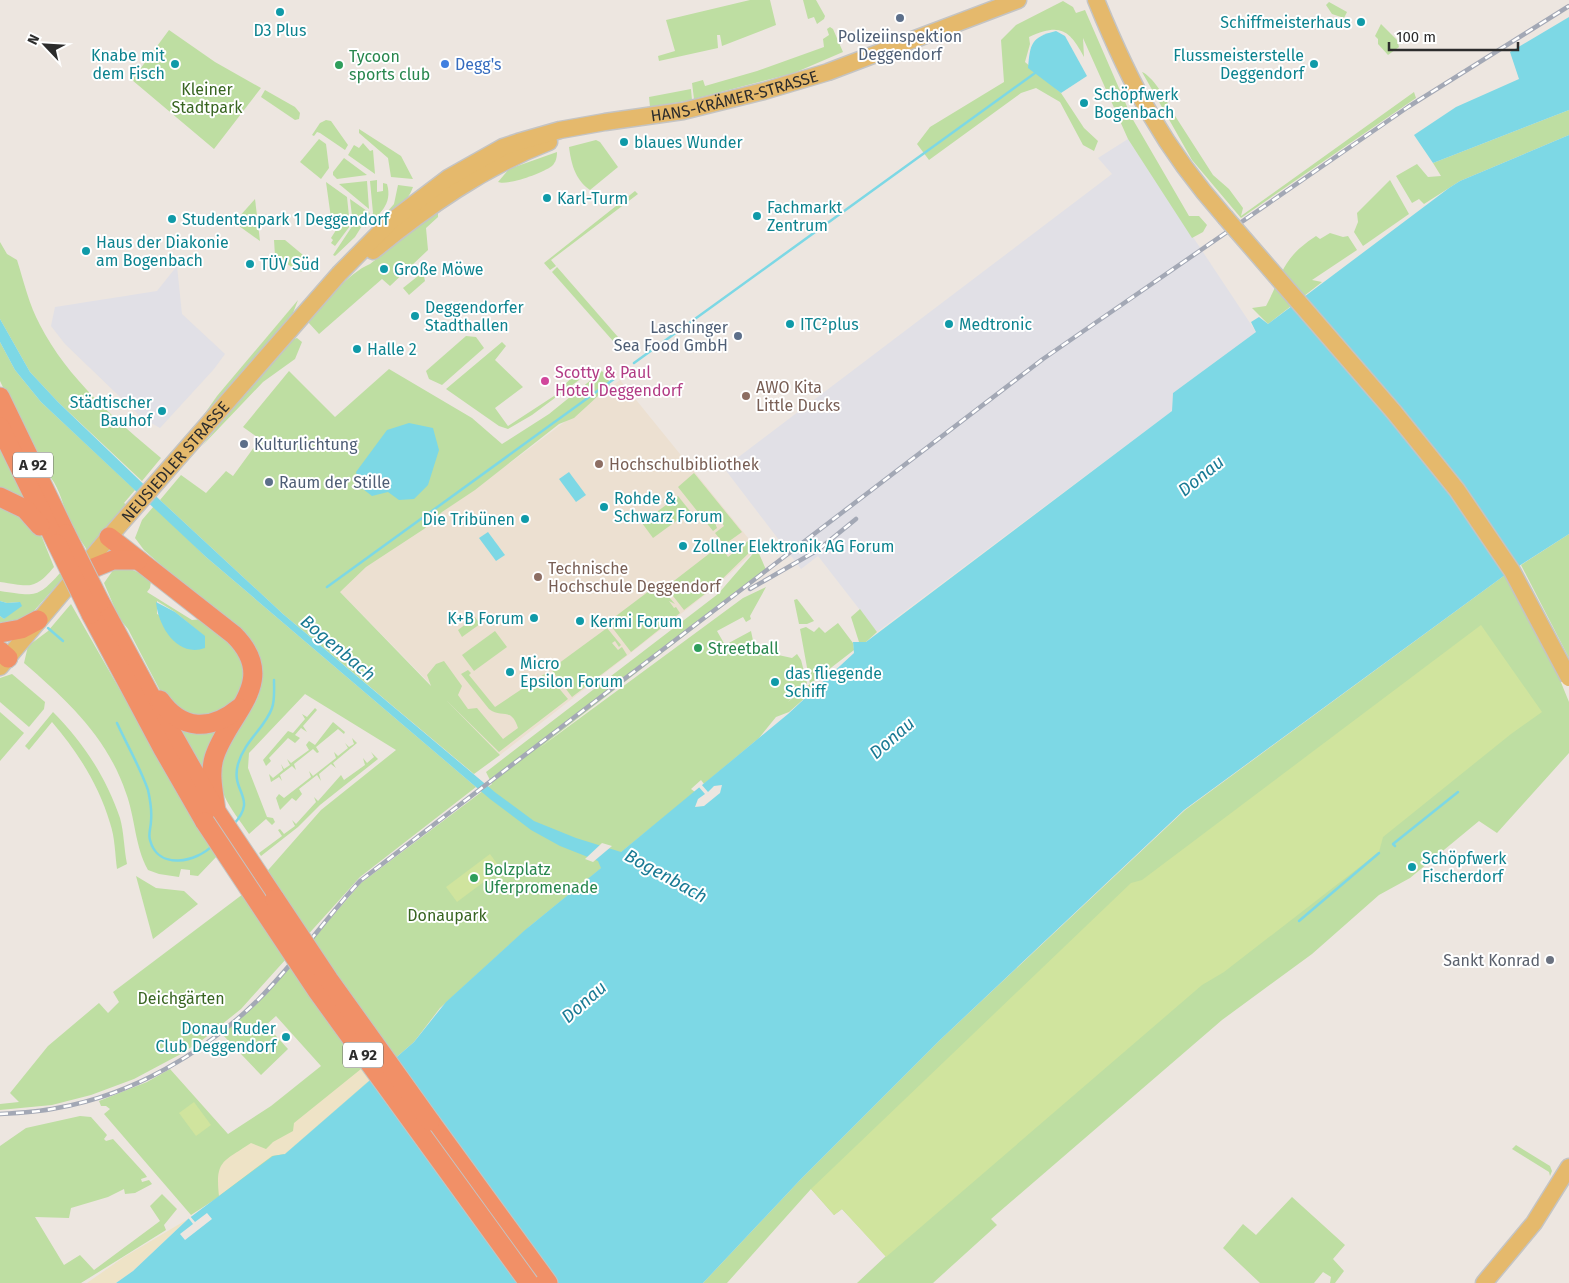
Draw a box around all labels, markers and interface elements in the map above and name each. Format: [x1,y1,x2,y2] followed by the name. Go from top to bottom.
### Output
[274,6,286,18] marker: D3 Plus
[894,12,906,24] marker: Polizeiinspektion Deggendorf
[1220,13,1351,32] place label: Schiffmeisterhaus
[1355,16,1367,28] marker: Schiffmeisterhaus
[20,20,70,70] north arrow
[1389,20,1518,52] scale bar
[254,21,306,40] place label: D3 Plus
[838,27,962,64] place label: Polizeiinspektion Deggendorf
[1396,28,1436,46] text: 100 m
[24,32,43,48] text: N
[91,46,165,83] place label: Knabe mit dem Fisch
[1173,46,1306,83] place label: Flussmeisterstelle Deggendorf
[349,47,430,84] place label: Tycoon sports club
[455,55,501,74] place label: Degg's
[169,58,181,70] marker: Knabe mit dem Fisch
[439,58,451,70] marker: Degg's
[1308,58,1320,70] marker: Flussmeisterstelle Deggendorf
[333,59,345,71] marker: Tycoon sports club
[649,67,820,125] street label: HANS-KRÄMER-STRASSE
[172,80,243,117] park label: Kleiner Stadtpark
[1094,85,1179,122] place label: Schöpfwerk Bogenbach
[1078,97,1090,109] marker: Schöpfwerk Bogenbach
[634,133,744,152] place label: blaues Wunder
[618,136,630,148] marker: blaues Wunder
[557,189,628,208] place label: Karl-Turm
[541,192,553,204] marker: Karl-Turm
[767,198,842,235] place label: Fachmarkt Zentrum
[182,210,391,229] place label: Studentenpark 1 Deggendorf
[751,210,763,222] marker: Fachmarkt Zentrum
[166,213,178,225] marker: Studentenpark 1 Deggendorf
[96,233,229,270] place label: Haus der Diakonie am Bogenbach
[80,245,92,257] marker: Haus der Diakonie am Bogenbach
[260,255,320,274] place label: TÜV Süd
[244,258,256,270] marker: TÜV Süd
[394,260,484,279] place label: Große Möwe
[378,263,390,275] marker: Große Möwe
[425,298,525,335] place label: Deggendorfer Stadthallen
[409,310,421,322] marker: Deggendorfer Stadthallen
[800,315,859,334] place label: ITC²plus
[959,315,1032,334] place label: Medtronic
[614,318,729,355] place label: Laschinger Sea Food GmbH
[784,318,796,330] marker: ITC²plus
[943,318,955,330] marker: Medtronic
[732,330,744,342] marker: Laschinger Sea Food GmbH
[367,340,417,359] place label: Halle 2
[351,343,363,355] marker: Halle 2
[555,363,684,400] place label: Scotty & Paul Hotel Deggendorf
[539,375,551,387] marker: Scotty & Paul Hotel Deggendorf
[756,378,840,415] place label: AWO Kita Little Ducks
[740,390,752,402] marker: AWO Kita Little Ducks
[70,393,154,430] place label: Städtischer Bauhof
[118,398,233,526] street label: NEUSIEDLER STRASSE
[156,405,168,417] marker: Städtischer Bauhof
[254,435,358,454] place label: Kulturlichtung
[238,438,250,450] marker: Kulturlichtung
[1173,451,1229,501] water label: Donau
[13,452,53,478] road number: A 92
[609,455,760,474] place label: Hochschulbibliothek
[593,458,605,470] marker: Hochschulbibliothek
[279,473,390,492] place label: Raum der Stille
[263,476,275,488] marker: Raum der Stille
[614,489,723,526] place label: Rohde & Schwarz Forum
[598,501,610,513] marker: Rohde & Schwarz Forum
[422,510,515,529] place label: Die Tribünen
[519,513,531,525] marker: Die Tribünen
[693,537,895,556] place label: Zollner Elektronik AG Forum
[677,540,689,552] marker: Zollner Elektronik AG Forum
[548,559,722,596] place label: Technische Hochschule Deggendorf
[532,571,544,583] marker: Technische Hochschule Deggendorf
[447,609,524,628] place label: K+B Forum
[296,610,380,686] water label: Bogenbach
[528,612,540,624] marker: K+B Forum
[590,612,682,631] place label: Kermi Forum
[574,615,586,627] marker: Kermi Forum
[708,639,779,658] place label: Streetball
[692,642,704,654] marker: Streetball
[520,654,623,691] place label: Micro Epsilon Forum
[785,664,882,701] place label: das fliegende Schiff
[504,666,516,678] marker: Micro Epsilon Forum
[769,676,781,688] marker: das fliegende Schiff
[865,712,919,764] water label: Donau
[621,844,711,908] water label: Bogenbach
[1422,849,1507,886] place label: Schöpfwerk Fischerdorf
[484,860,598,897] place label: Bolzplatz Uferpromenade
[1406,861,1418,873] marker: Schöpfwerk Fischerdorf
[468,872,480,884] marker: Bolzplatz Uferpromenade
[407,906,488,925] park label: Donaupark
[1443,951,1540,970] place label: Sankt Konrad
[1544,954,1556,966] marker: Sankt Konrad
[557,976,611,1028] water label: Donau
[137,989,225,1008] park label: Deichgärten
[156,1019,278,1056] place label: Donau Ruder Club Deggendorf
[280,1031,292,1043] marker: Donau Ruder Club Deggendorf
[343,1042,383,1068] road number: A 92

